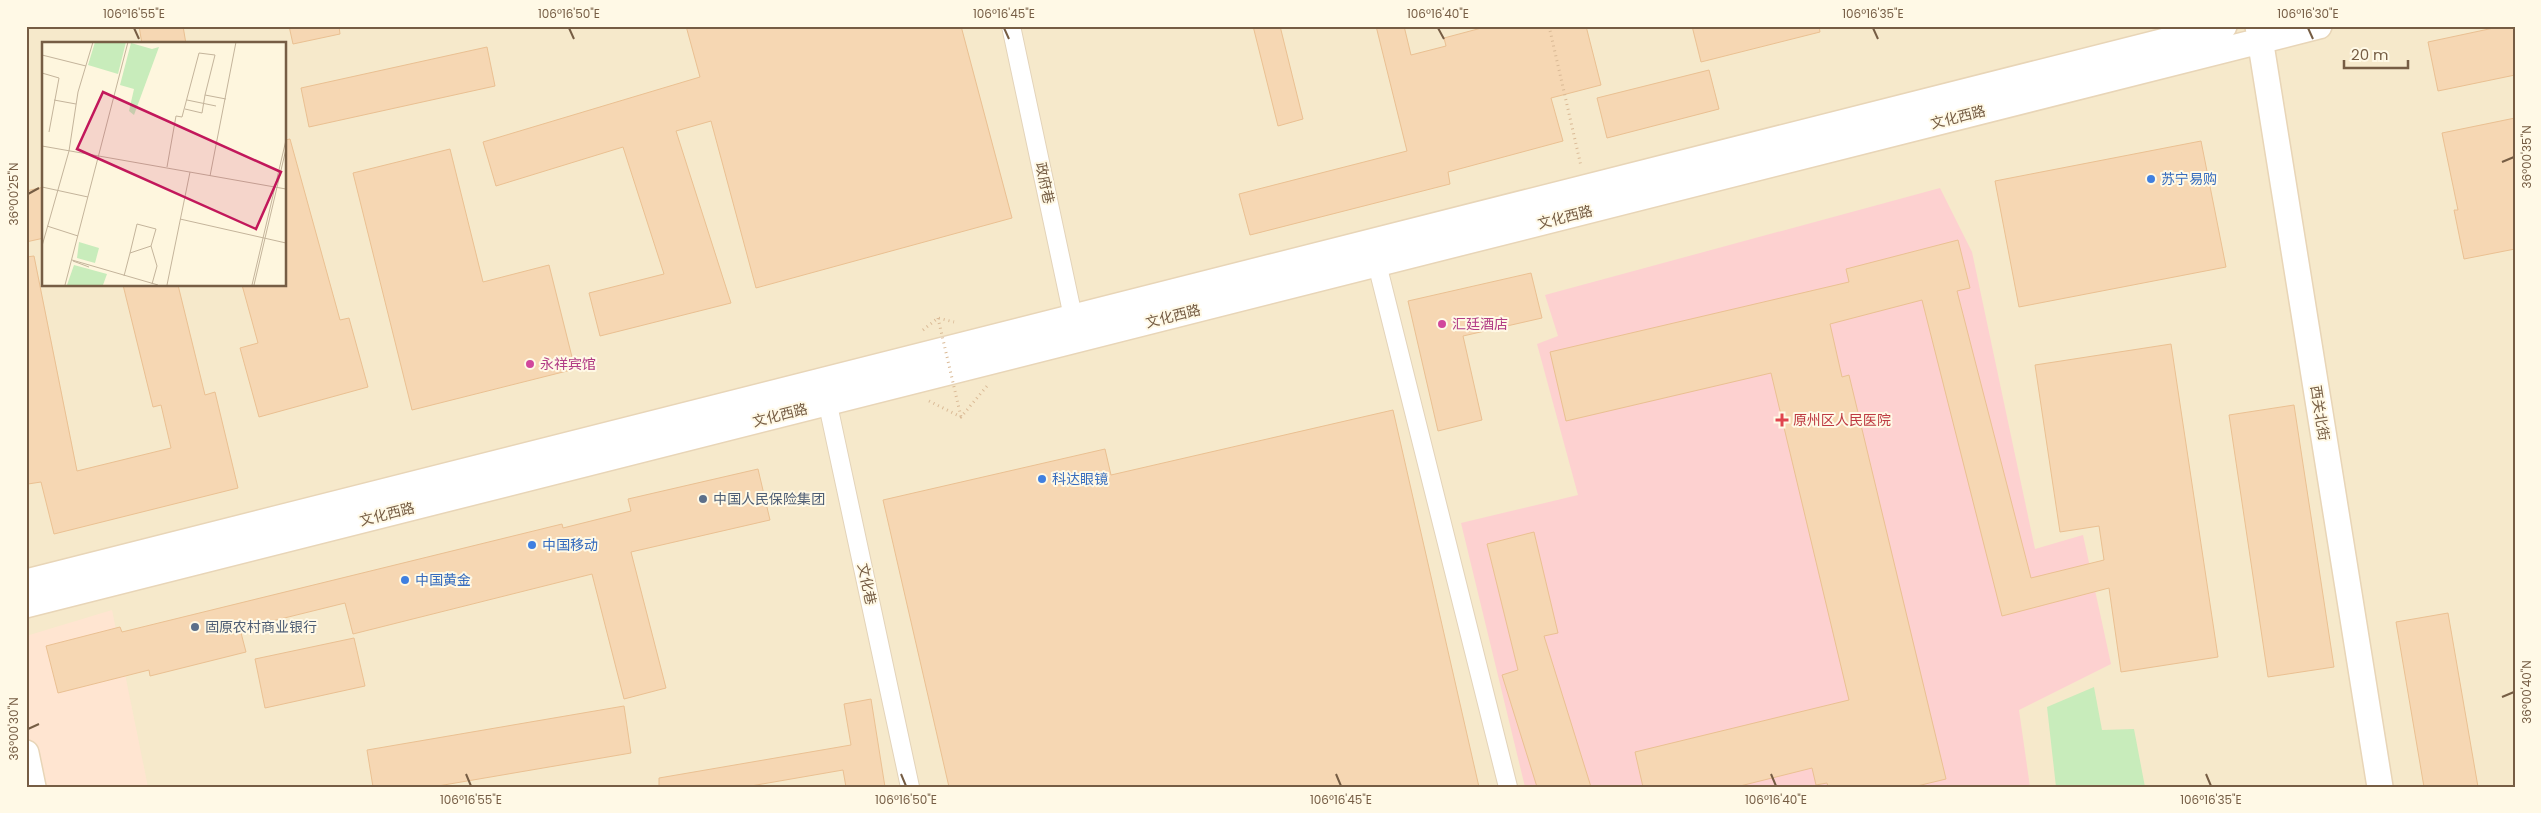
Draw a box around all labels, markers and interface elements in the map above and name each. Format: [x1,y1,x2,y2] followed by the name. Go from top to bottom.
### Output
[103,5,165,22] text: 106°16'55"E
[538,5,600,22] text: 106°16'50"E
[973,5,1035,22] text: 106°16'45"E
[1407,5,1469,22] text: 106°16'40"E
[1842,5,1904,22] text: 106°16'35"E
[2277,5,2339,22] text: 106°16'30"E
[2344,38,2407,70] scale bar
[42,42,286,286] inset map
[2351,44,2389,65] text: 20 m
[1928,101,1988,133] street label: 文化西路
[2518,125,2535,189] text: 36°00'35"N
[1031,160,1059,206] street label: 政府巷
[5,163,22,225] text: 36°00'25"N
[2161,169,2217,189] place label: 苏宁易购
[2145,173,2157,185] marker: 苏宁易购
[1535,201,1595,233] street label: 文化西路
[1143,300,1203,332] street label: 文化西路
[1452,314,1508,334] place label: 汇廷酒店
[1436,318,1448,330] marker: 汇廷酒店
[540,354,596,374] place label: 永祥宾馆
[524,358,536,370] marker: 永祥宾馆
[2306,384,2334,442] street label: 西关北街
[750,399,810,431] street label: 文化西路
[1793,410,1891,430] place label: 原州区人民医院
[1775,413,1789,427] marker: 原州区人民医院
[1052,469,1108,489] place label: 科达眼镜
[1036,473,1048,485] marker: 科达眼镜
[713,489,825,509] place label: 中国人民保险集团
[697,493,709,505] marker: 中国人民保险集团
[357,498,417,530] street label: 文化西路
[542,535,598,555] place label: 中国移动
[526,539,538,551] marker: 中国移动
[853,561,881,607] street label: 文化巷
[415,570,471,590] place label: 中国黄金
[399,574,411,586] marker: 中国黄金
[205,617,317,637] place label: 固原农村商业银行
[189,621,201,633] marker: 固原农村商业银行
[2518,660,2535,724] text: 36°00'40"N
[5,697,22,761] text: 36°00'30"N
[440,791,502,808] text: 106°16'55"E
[875,791,937,808] text: 106°16'50"E
[1310,791,1372,808] text: 106°16'45"E
[1745,791,1807,808] text: 106°16'40"E
[2180,791,2242,808] text: 106°16'35"E

